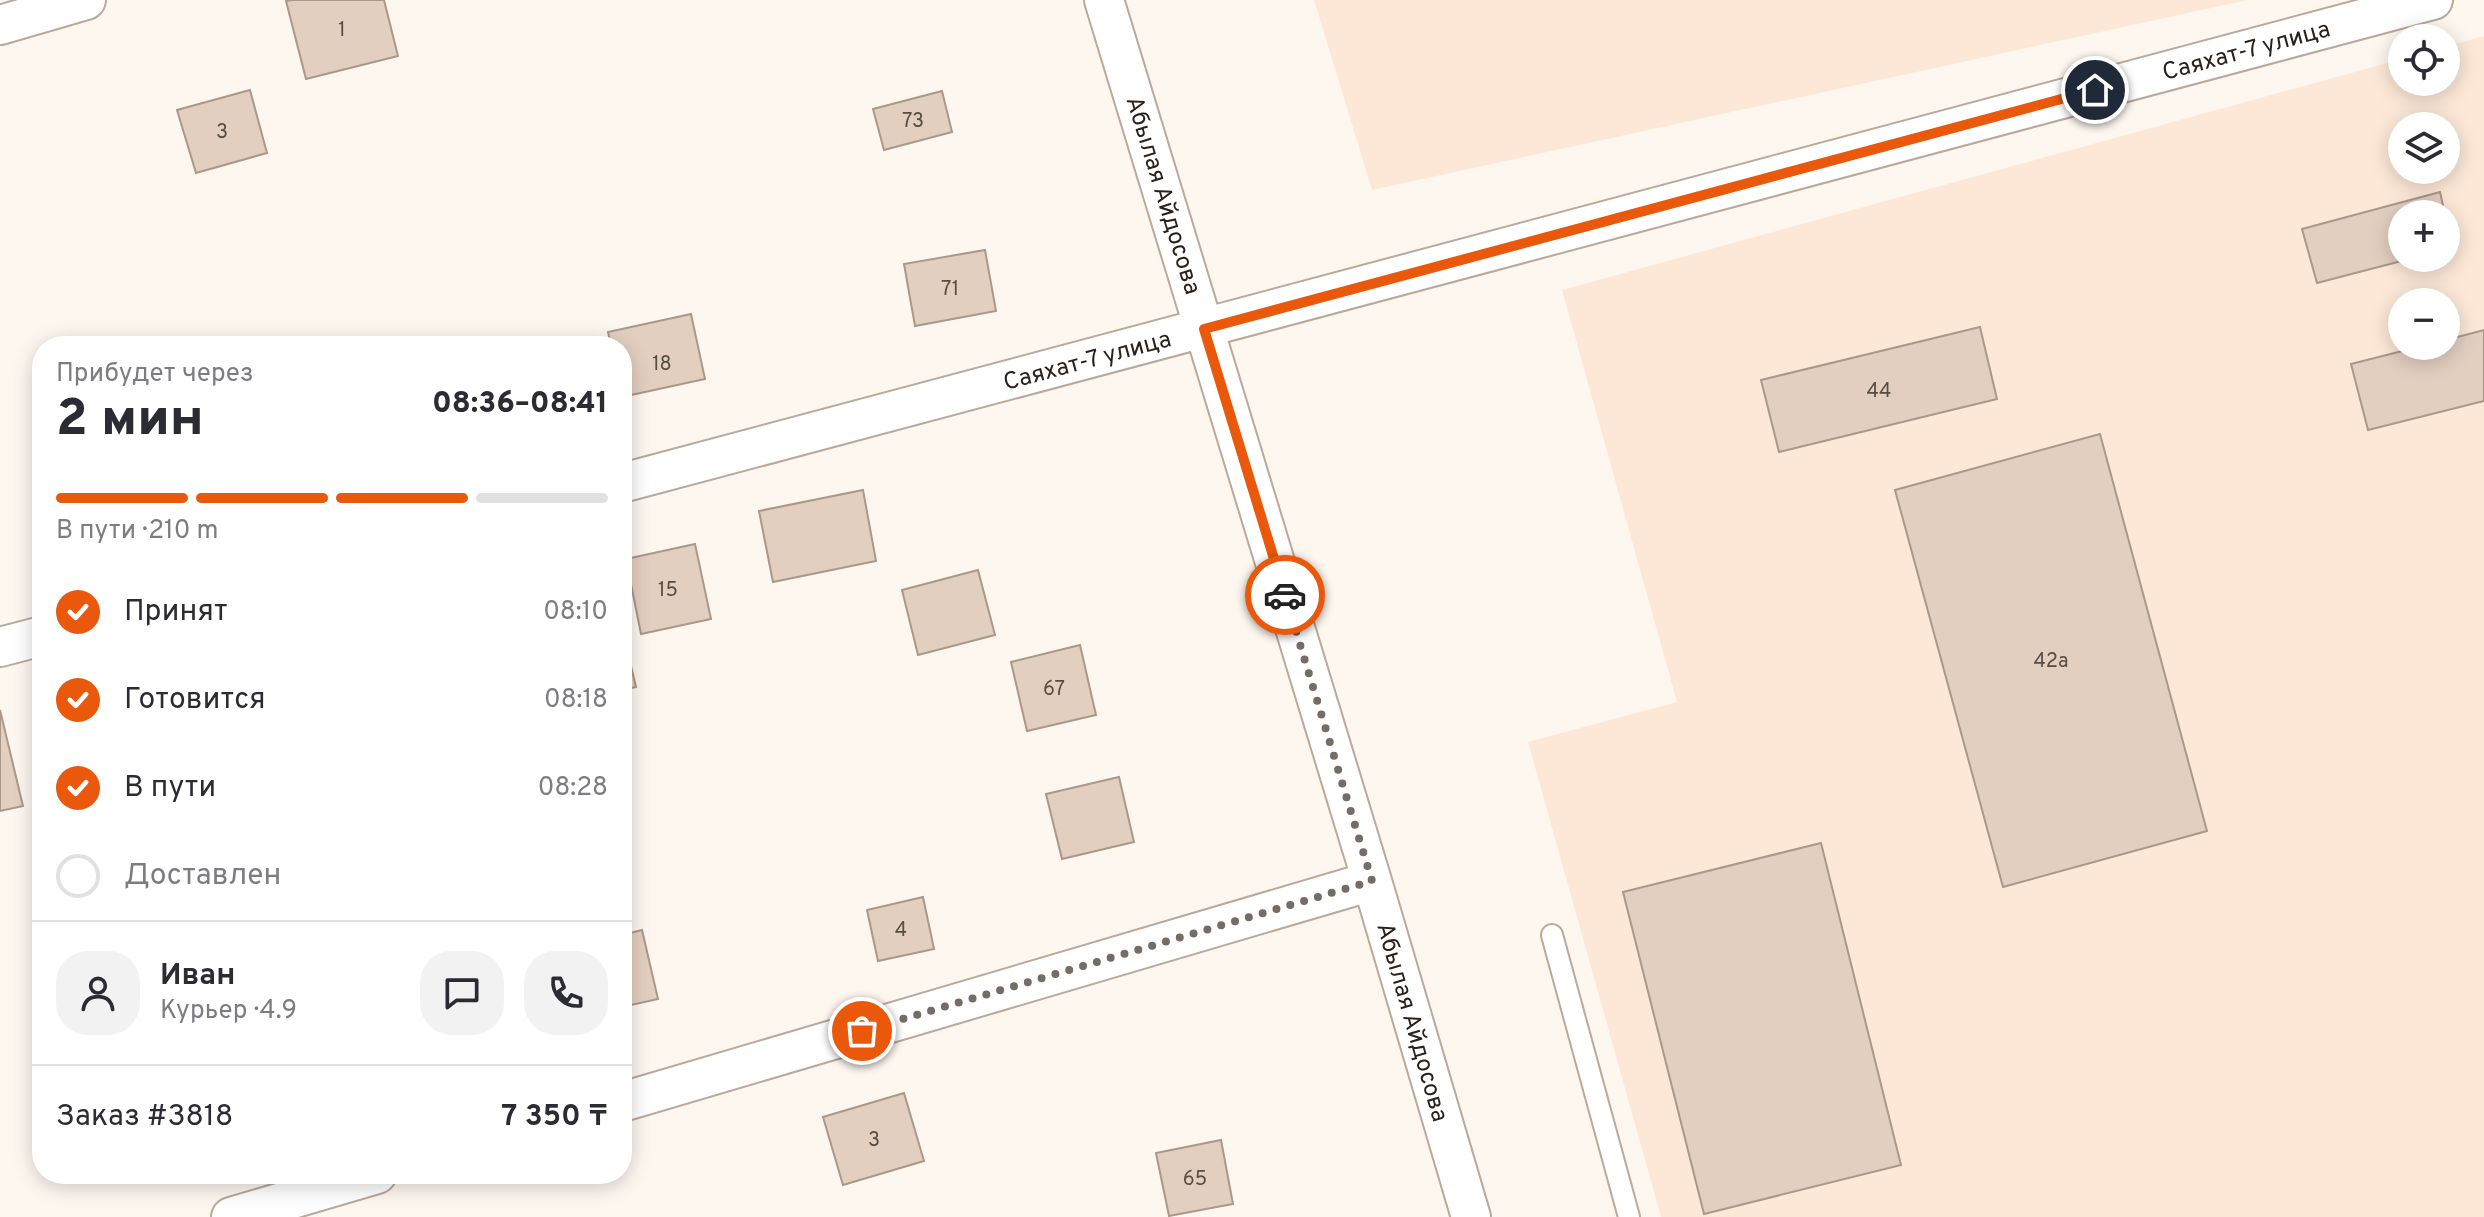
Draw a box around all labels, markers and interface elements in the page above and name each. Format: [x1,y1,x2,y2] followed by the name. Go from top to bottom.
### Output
[2159,15,2334,89] street label: Саяхат-7 улица
[338,18,346,44] house number: 1
[2388,24,2460,360] map controls
[2388,24,2460,96] button: locate
[2061,56,2129,124] pin
[2073,68,2117,112] icon: home
[1118,93,1207,298] street label: Абылая Айдосова
[902,109,924,135] house number: 73
[2388,112,2460,184] button: layers
[216,120,228,146] house number: 3
[2388,200,2460,272] button: +
[941,277,959,303] house number: 71
[2388,288,2460,360] button: −
[1000,325,1175,399] street label: Саяхат-7 улица
[652,352,672,378] house number: 18
[56,358,254,391] text: Прибудет через
[1867,379,1891,405] house number: 44
[432,386,608,423] text: 08:36–08:41
[56,388,204,454] text: 2 мин
[56,515,219,548] text: В пути · 210 m
[1245,555,1325,635] courier
[1263,573,1307,617] icon: car
[658,578,678,604] house number: 15
[56,590,100,634] icon: check
[124,594,228,631] text: Принят
[543,596,608,629] text: 08:10
[2033,649,2069,675] house number: 42а
[1043,677,1065,703] house number: 67
[56,678,100,722] icon: check
[124,682,266,719] text: Готовится
[544,684,608,717] text: 08:18
[56,766,100,810] icon: check
[124,770,216,807] text: В пути
[538,772,608,805] text: 08:28
[124,858,281,895] text: Доставлен
[895,918,907,944] house number: 4
[1368,919,1454,1126] street label: Абылая Айдосова
[56,951,140,1035] button: person
[420,951,504,1035] button: chat
[524,951,608,1035] button: phone
[160,958,235,995] text: Иван
[160,995,297,1028] text: Курьер · 4.9
[828,997,896,1065] pin
[840,1009,884,1053] icon: bag
[56,1099,233,1136] text: Заказ #3818
[501,1099,608,1136] text: 7 350 ₸
[868,1128,880,1154] house number: 3
[1183,1167,1207,1193] house number: 65

